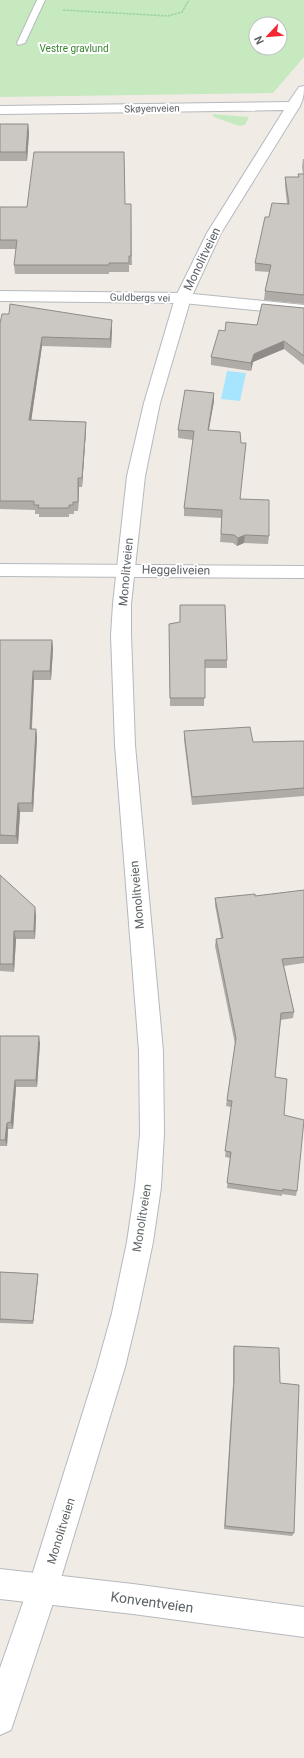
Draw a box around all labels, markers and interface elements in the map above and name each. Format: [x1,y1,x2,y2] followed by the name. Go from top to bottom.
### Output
[248,16,288,56] north arrow
[252,34,267,47] text: N
[39,43,109,54] park label: Vestre gravlund
[124,103,180,114] street label: Skøyenveien
[181,225,223,293] street label: Monolitveien
[110,291,170,304] street label: Guldbergs vei
[116,537,136,607] street label: Monolitveien
[142,562,210,578] street label: Heggeliveien
[127,860,147,930] street label: Monolitveien
[130,1183,154,1253] street label: Monolitveien
[44,1496,78,1566] street label: Monolitveien
[110,1588,194,1616] street label: Konventveien

